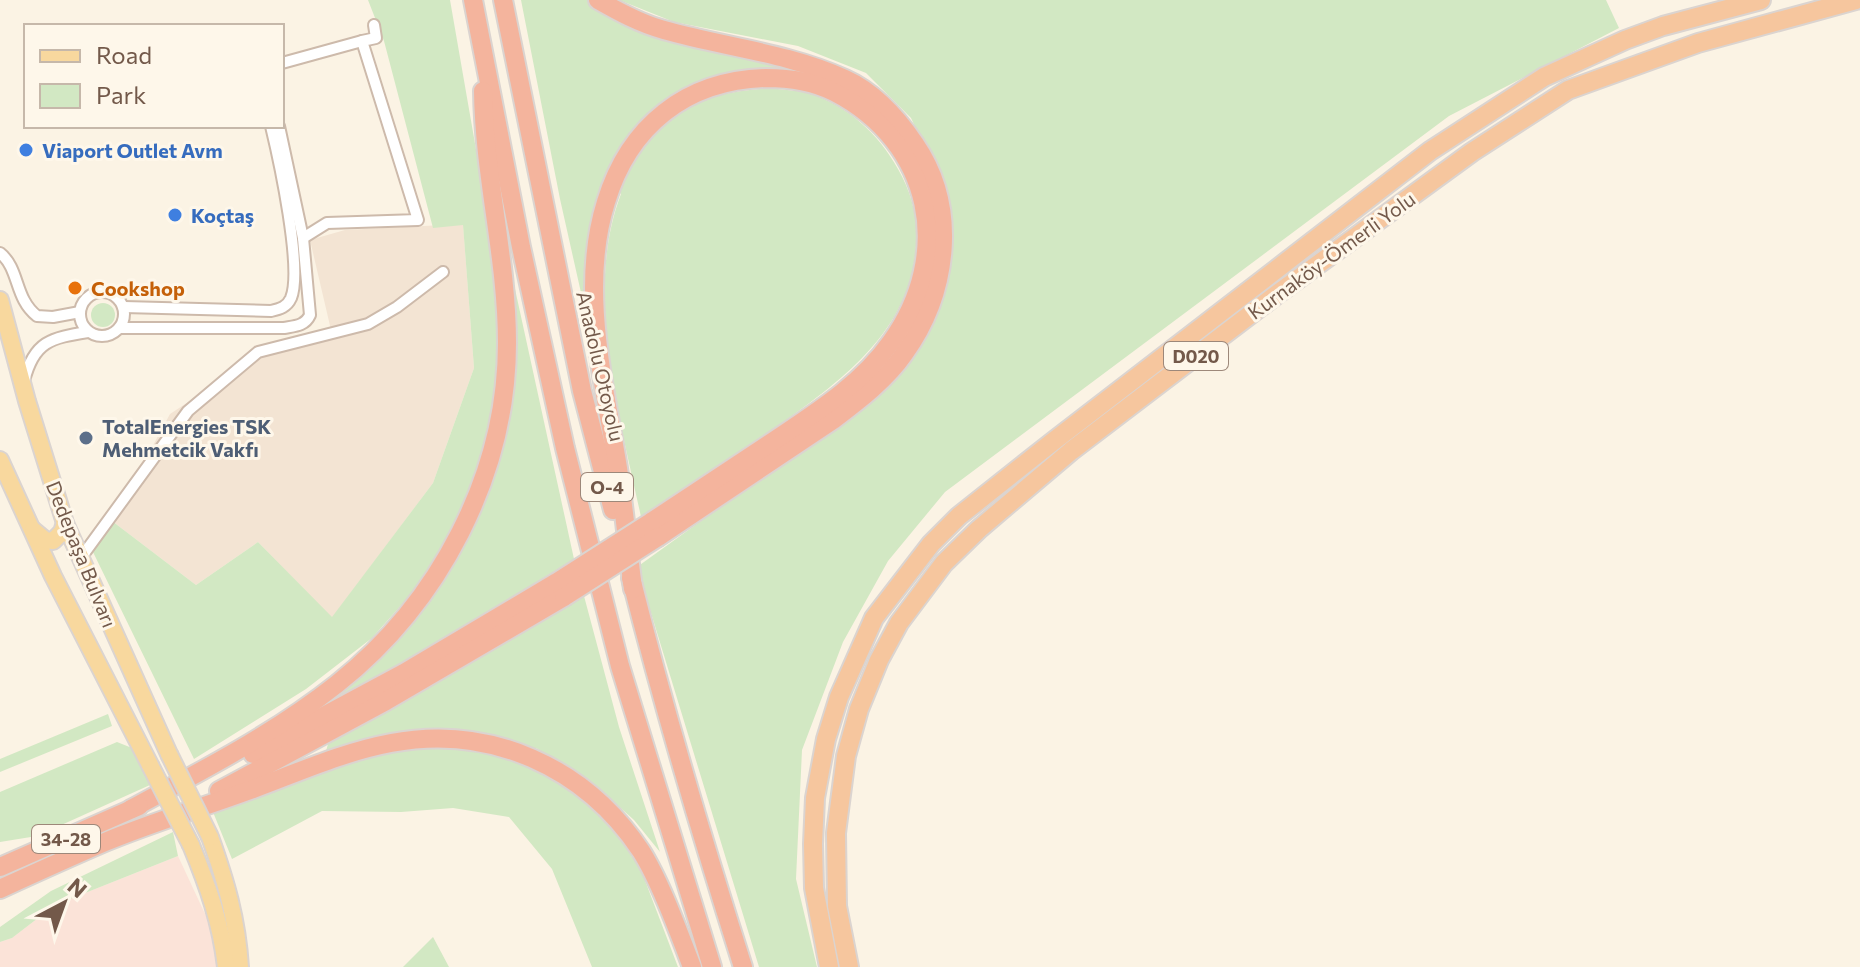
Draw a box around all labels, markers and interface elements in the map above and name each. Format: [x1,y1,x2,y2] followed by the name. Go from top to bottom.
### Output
[24,24,284,128] legend
[96,40,152,69] text: Road
[96,80,146,109] text: Park
[42,138,223,162] place label: Viaport Outlet Avm
[17,141,35,159] marker: Viaport Outlet Avm
[1243,186,1419,324] street label: Kurnaköy-Ömerli Yolu
[191,203,254,227] place label: Koçtaş
[166,206,184,224] marker: Koçtaş
[91,276,185,300] place label: Cookshop
[66,279,84,297] marker: Cookshop
[572,289,630,443] street label: Anadolu Otoyolu
[1164,342,1228,370] road number: D020
[102,414,271,461] place label: TotalEnergies TSK Mehmetcik Vakfı
[77,429,95,447] marker: TotalEnergies TSK Mehmetcik Vakfı
[581,473,633,501] road number: O-4
[42,477,122,631] street label: Dedepaşa Bulvarı
[32,825,100,853] road number: 34-28
[24,863,104,943] north arrow
[62,872,93,903] text: N

